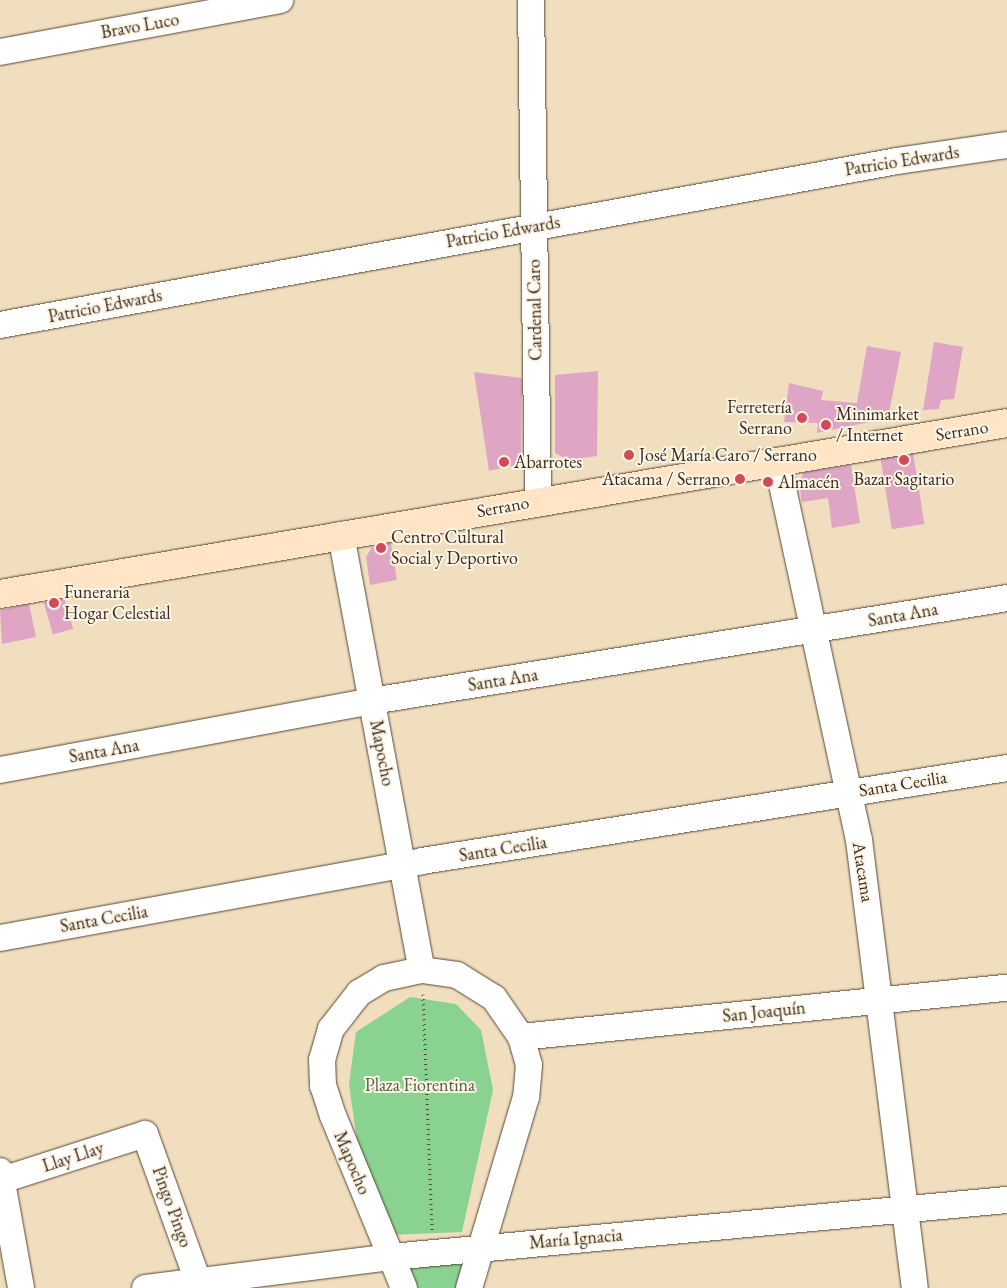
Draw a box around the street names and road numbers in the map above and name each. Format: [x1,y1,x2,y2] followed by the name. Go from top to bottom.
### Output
[99,8,181,44] street label: Bravo Luco
[843,141,961,181] street label: Patricio Edwards
[444,211,562,253] street label: Patricio Edwards
[523,259,547,361] street label: Cardenal Caro
[46,284,164,328] street label: Patricio Edwards
[934,416,990,446] street label: Serrano
[475,492,531,522] street label: Serrano
[866,598,940,632] street label: Santa Ana
[466,664,540,696] street label: Santa Ana
[365,718,399,788] street label: Mapocho
[67,734,141,768] street label: Santa Ana
[857,766,949,802] street label: Santa Cecilia
[457,831,549,867] street label: Santa Cecilia
[848,840,878,904] street label: Atacama
[58,901,150,937] street label: Santa Cecilia
[721,997,807,1027] street label: San Joaquín
[329,1128,375,1198] street label: Mapocho
[40,1137,106,1177] street label: Llay Llay
[147,1163,197,1251] street label: Pingo Pingo
[528,1224,624,1254] street label: María Ignacia

